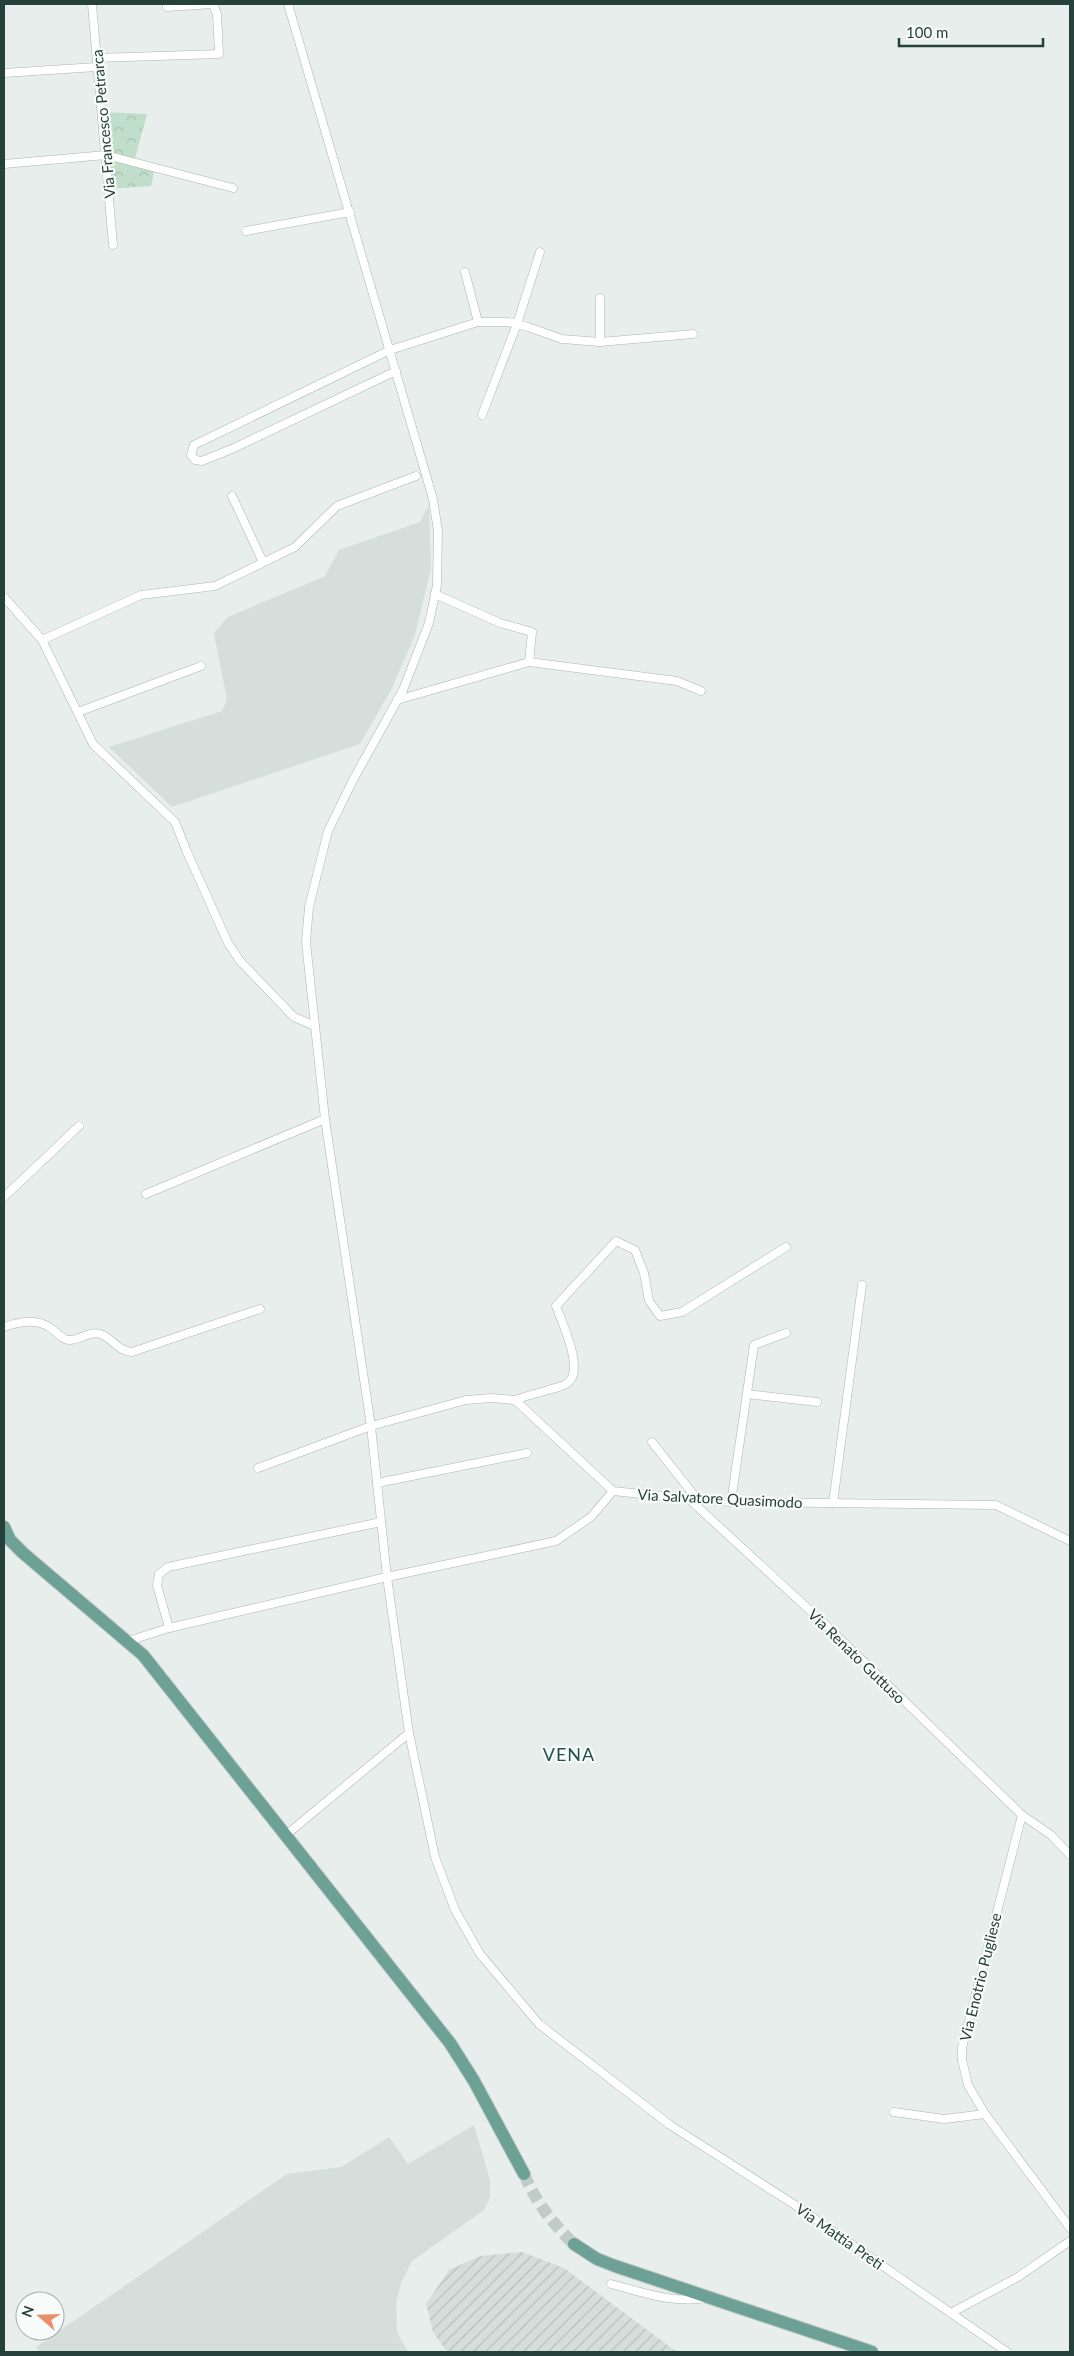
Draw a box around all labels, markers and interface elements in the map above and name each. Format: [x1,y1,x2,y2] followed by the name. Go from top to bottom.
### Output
[899,15,1043,47] scale bar
[906,23,948,41] text: 100 m
[88,49,118,199] street label: Via Francesco Petrarca
[637,1485,803,1511] street label: Via Salvatore Quasimodo
[805,1605,909,1707] street label: Via Renato Guttuso
[543,1743,595,1765] district label: VENA
[955,1911,1005,2043] street label: Via Enotrio Pugliese
[793,2199,887,2273] street label: Via Mattia Preti
[15,2291,65,2341] north arrow
[17,2303,37,2319] text: N

